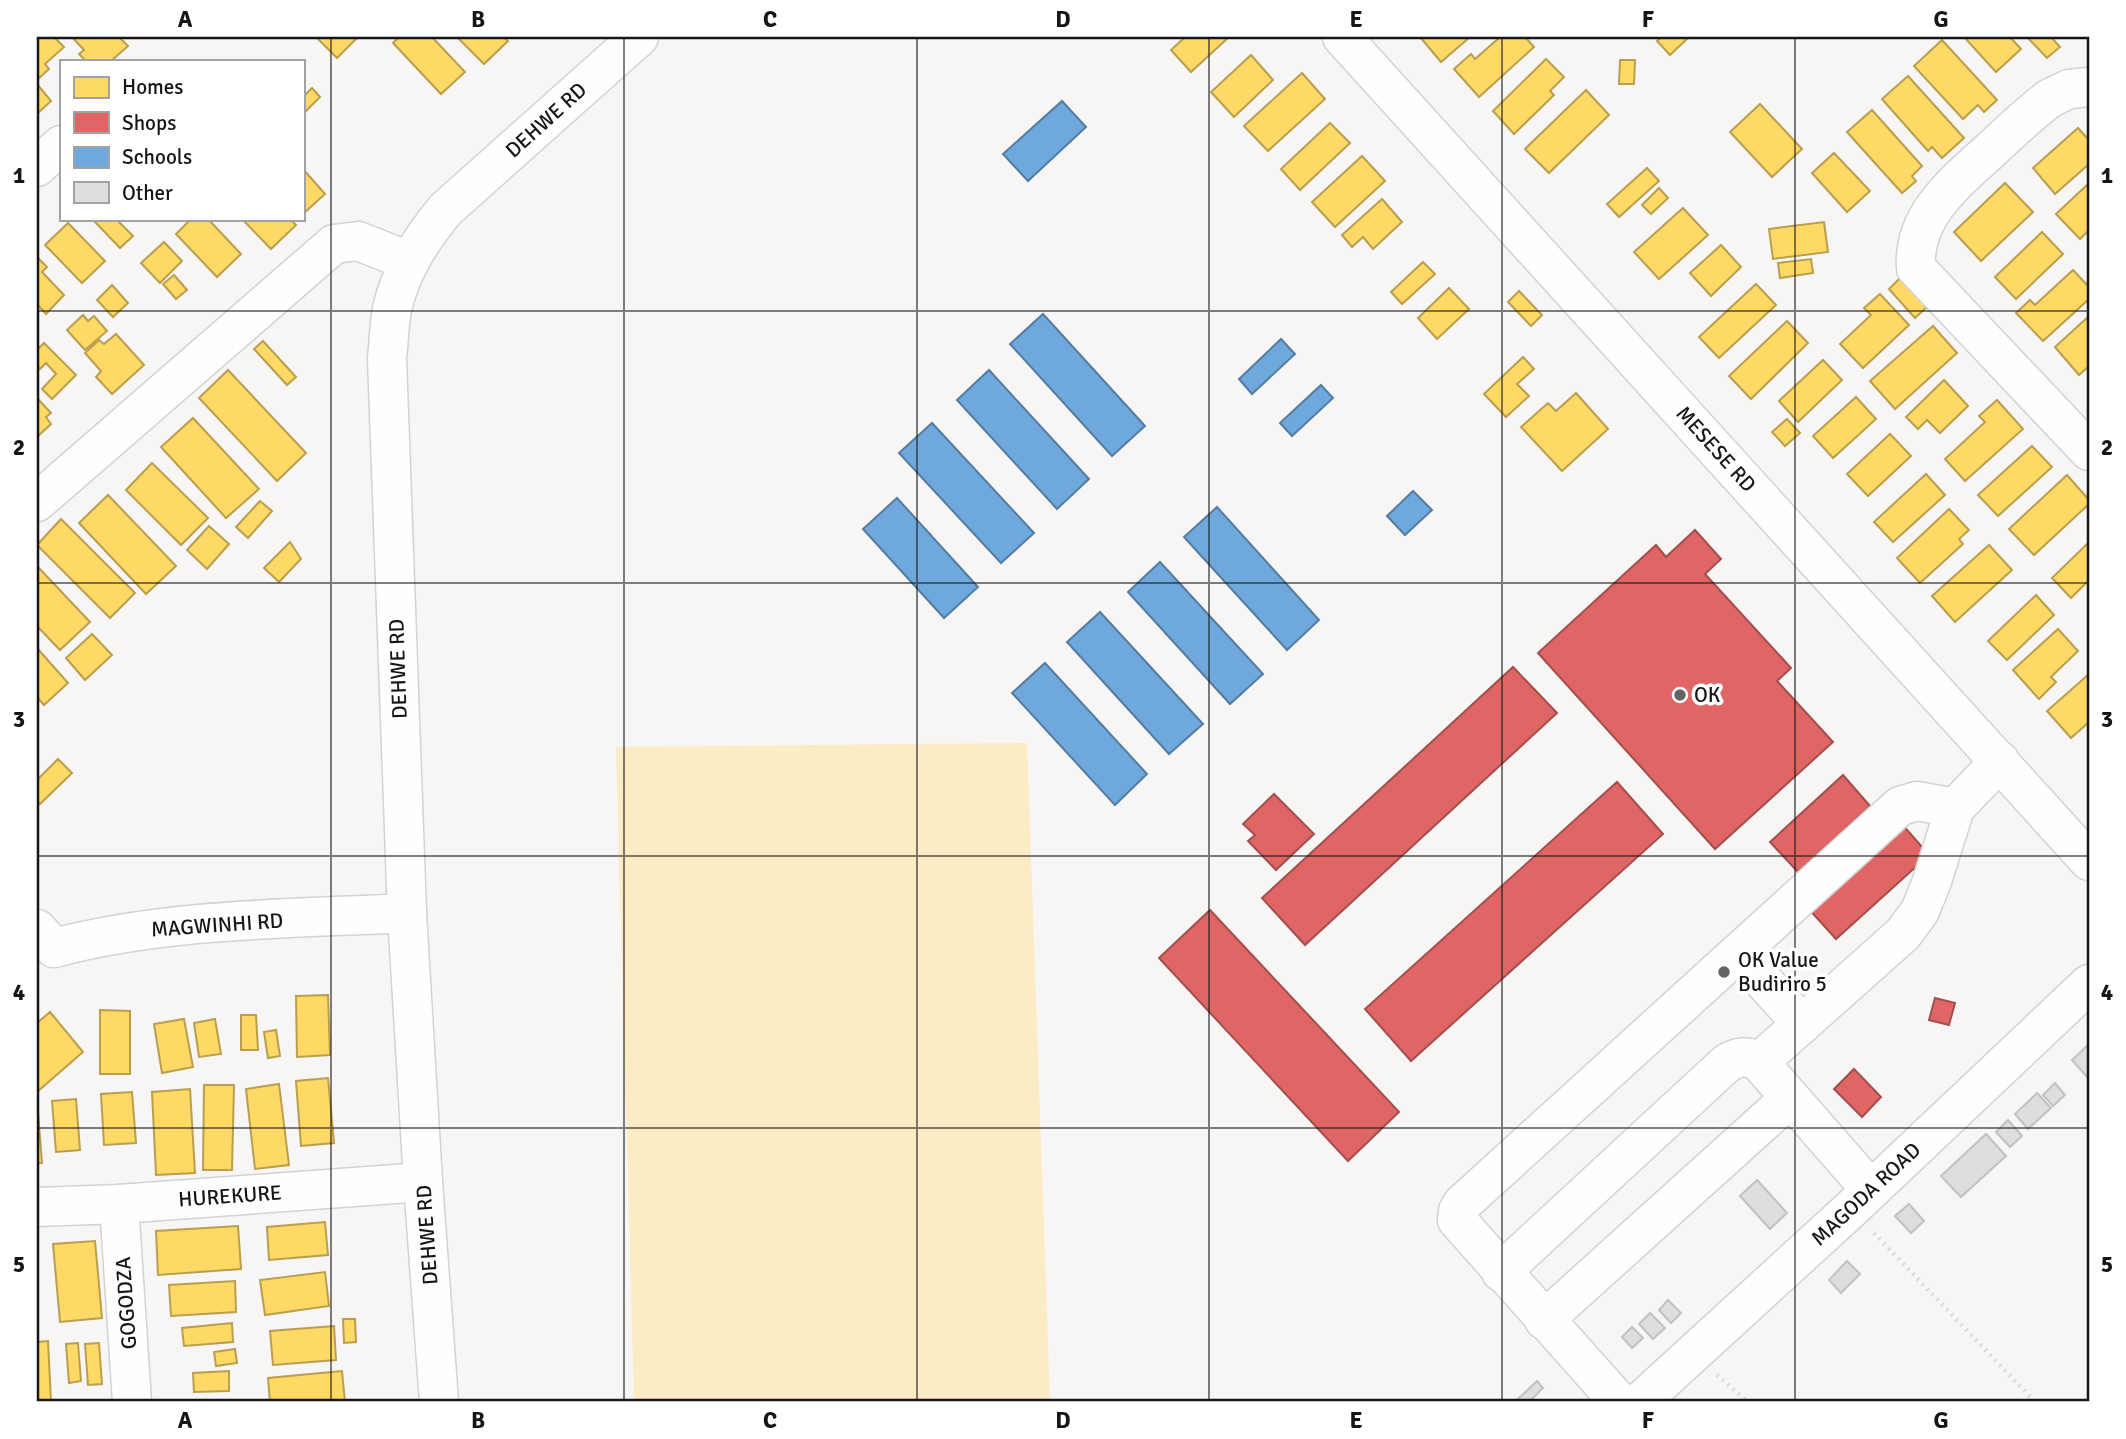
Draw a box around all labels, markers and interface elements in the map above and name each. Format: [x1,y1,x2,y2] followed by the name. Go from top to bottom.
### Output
[178,5,193,34] text: A
[471,5,485,34] text: B
[763,5,777,34] text: C
[1055,5,1071,34] text: D
[1349,5,1363,34] text: E
[1642,5,1654,34] text: F
[1933,5,1949,34] text: G
[60,60,304,220] legend
[122,74,184,100] text: Homes
[500,77,592,163] street label: DEHWE RD
[122,110,176,136] text: Shops
[122,144,192,170] text: Schools
[13,161,25,190] text: 1
[2101,161,2113,190] text: 1
[122,180,173,206] text: Other
[1671,401,1761,497] street label: MESESE RD
[13,433,25,462] text: 2
[2101,433,2113,462] text: 2
[383,618,413,720] street label: DEHWE RD
[1694,682,1721,708] place label: OK
[1672,687,1688,703] marker: OK
[13,705,25,734] text: 3
[2101,705,2113,734] text: 3
[150,907,284,943] street label: MAGWINHI RD
[1738,947,1827,997] place label: OK Value Budiriro 5
[1716,964,1732,980] marker: OK Value Budiriro 5
[13,978,25,1007] text: 4
[2101,978,2113,1007] text: 4
[1806,1137,1926,1251] street label: MAGODA ROAD
[177,1179,283,1213] street label: HUREKURE
[411,1184,443,1286] street label: DEHWE RD
[13,1250,25,1279] text: 5
[2101,1250,2113,1279] text: 5
[110,1256,142,1350] street label: GOGODZA
[178,1406,193,1435] text: A
[471,1406,485,1435] text: B
[763,1406,777,1435] text: C
[1055,1406,1071,1435] text: D
[1349,1406,1363,1435] text: E
[1642,1406,1654,1435] text: F
[1933,1406,1949,1435] text: G

